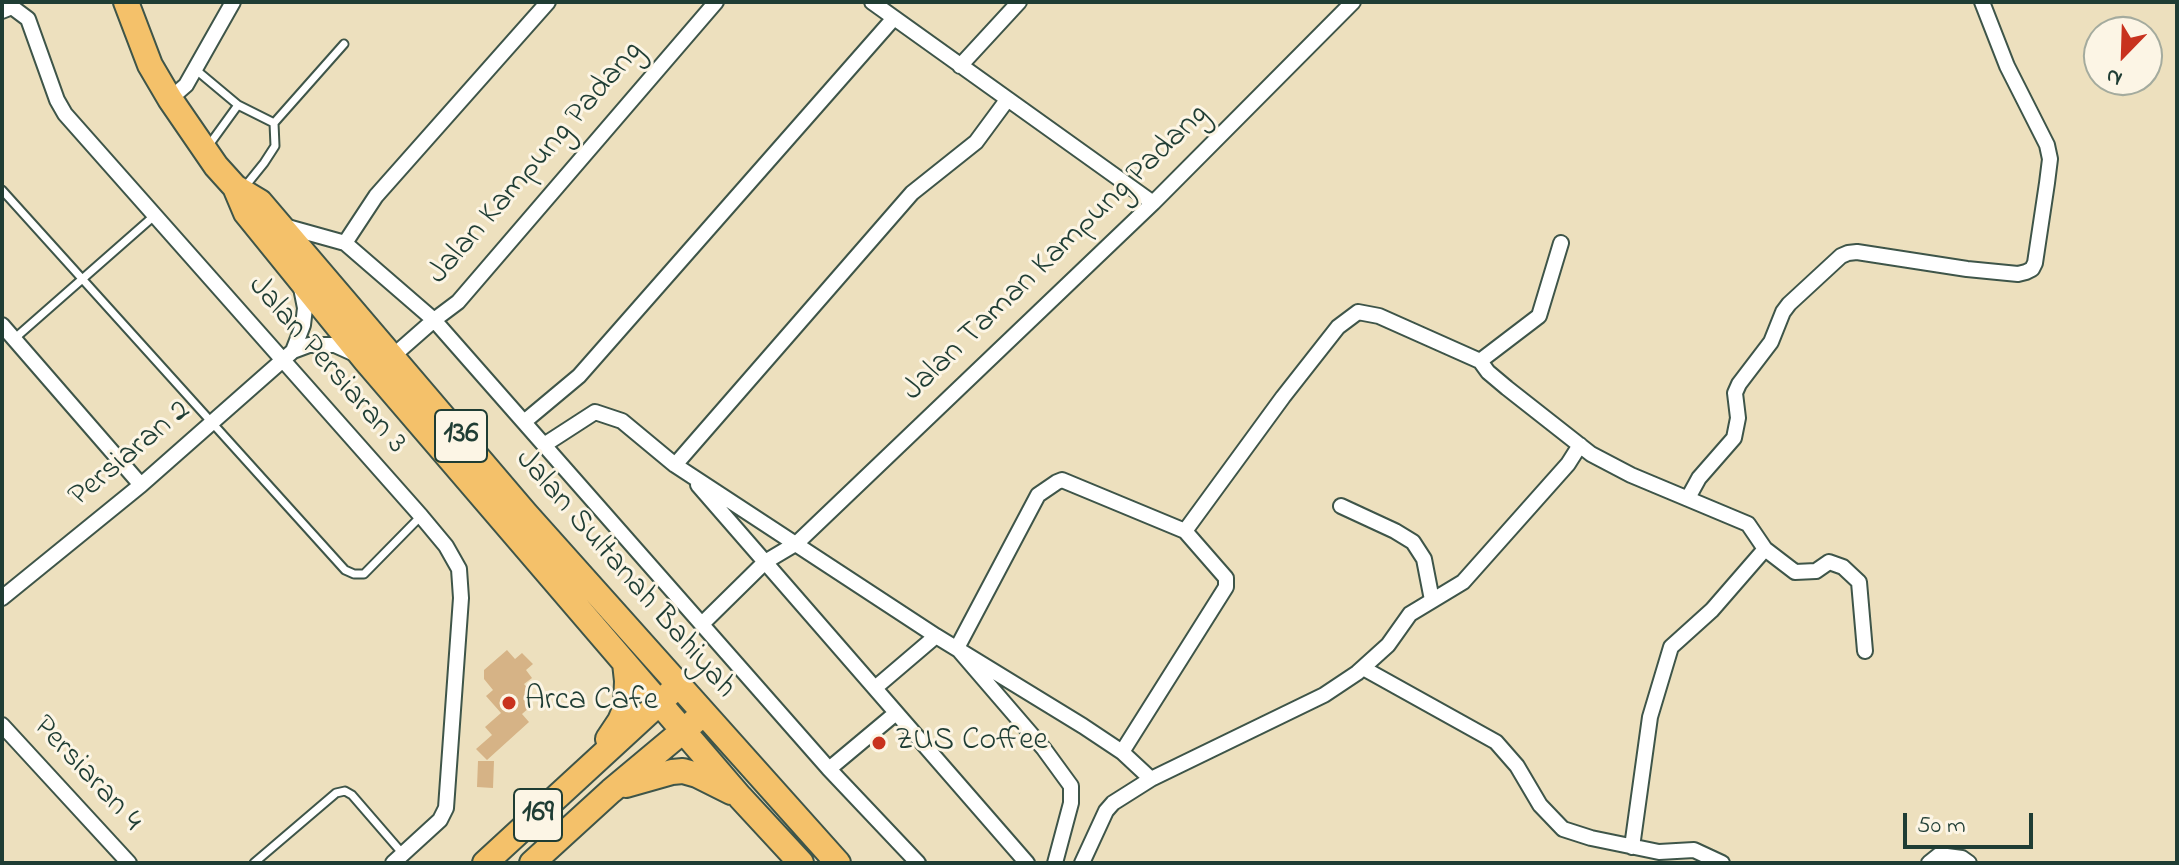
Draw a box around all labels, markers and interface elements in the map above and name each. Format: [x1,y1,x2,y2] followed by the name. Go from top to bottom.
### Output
[2083,16,2163,96] north arrow
[421,34,653,294] street label: Jalan Kampung Padang
[2101,59,2128,94] text: N
[896,97,1218,411] street label: Jalan Taman Kampung Padang
[238,269,414,463] street label: Jalan Persiaran 3
[62,393,200,517] street label: Persiaran 2
[435,410,487,462] road number: 136
[505,442,743,708] street label: Jalan Sultanah Bahiyah
[525,684,658,722] place label: Arca Cafe
[500,694,518,712] marker: Arca Cafe
[23,709,149,841] street label: Persiaran 4
[895,724,1048,762] place label: ZUS Coffee
[870,734,888,752] marker: ZUS Coffee
[514,789,562,841] road number: 169
[1907,797,2037,847] scale bar
[1917,809,1966,844] text: 50 m

